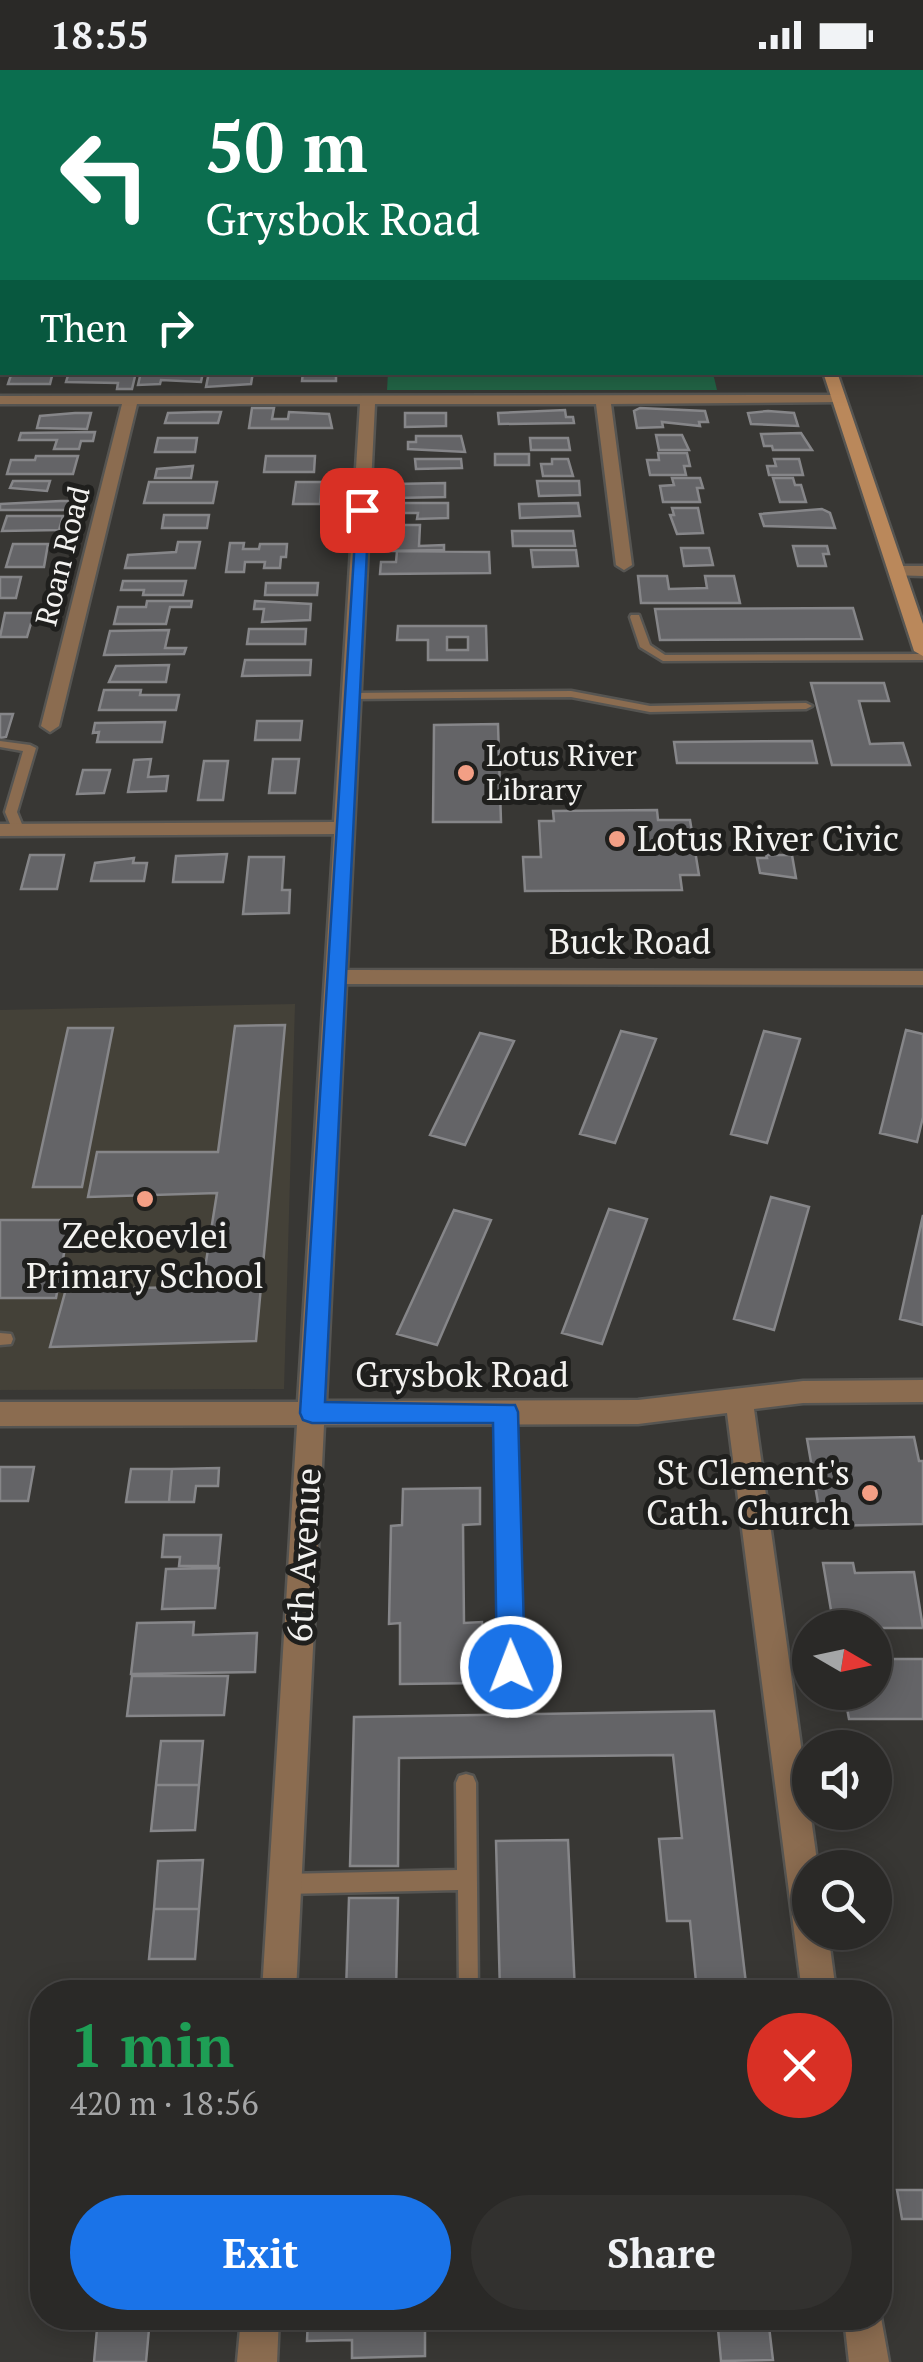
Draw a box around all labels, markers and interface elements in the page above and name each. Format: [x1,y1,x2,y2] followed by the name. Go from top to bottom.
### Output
[50,10,149,60] text: 18:55
[205,99,368,192] text: 50 m
[40,110,170,240] icon: left
[205,188,480,248] text: Grysbok Road
[148,300,203,355] icon: right
[40,303,128,353] text: Then
[320,468,405,553] pin
[25,482,99,630] street label: Roan Road
[335,483,390,538] icon: arrive
[486,735,637,809] place label: Lotus River Library
[455,762,477,784] marker: Lotus River Library
[637,815,899,861] place label: Lotus River Civic
[606,828,628,850] marker: Lotus River Civic
[549,918,711,964] street label: Buck Road
[134,1188,156,1210] marker: Zeekoevlei Primary School
[26,1212,264,1298] place label: Zeekoevlei Primary School
[355,1351,569,1397] street label: Grysbok Road
[646,1449,850,1535] place label: St Clement's Cath. Church
[275,1467,331,1643] street label: 6th Avenue
[859,1482,881,1504] marker: St Clement's Cath. Church
[792,1610,892,1710] north arrow
[792,1610,892,1950] map controls
[459,1615,563,1719] position arrow
[792,1730,892,1830] button: sound
[792,1850,892,1950] button: search
[70,2005,234,2084] text: 1 min
[747,2013,852,2118] button: close
[70,2082,258,2124] text: 420 m · 18:56
[70,2195,451,2310] button: Exit
[471,2195,852,2310] button: Share

